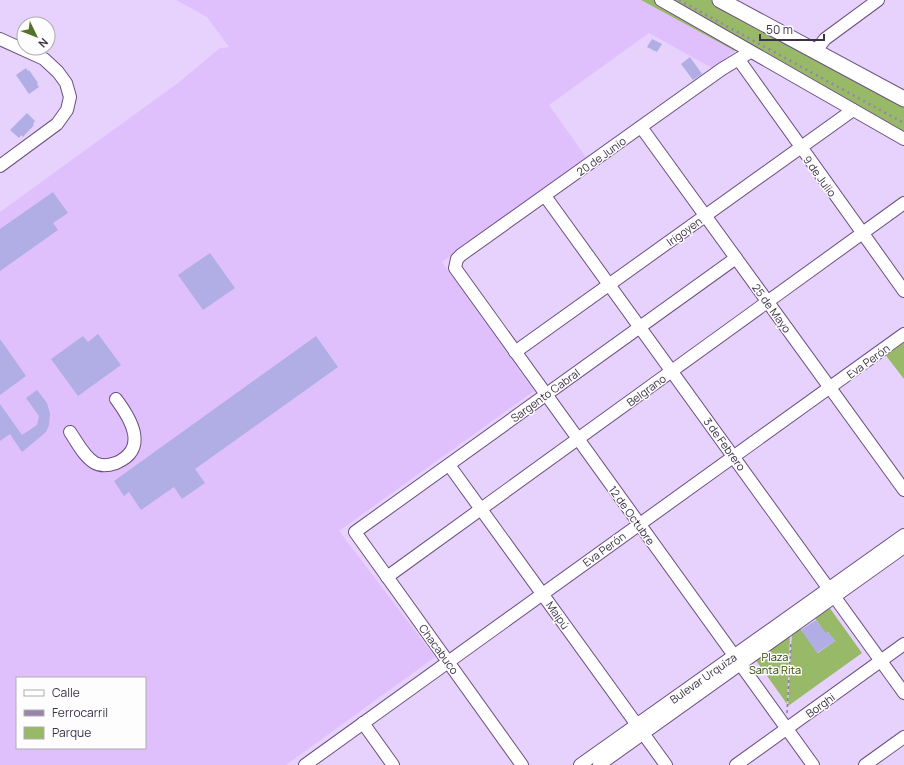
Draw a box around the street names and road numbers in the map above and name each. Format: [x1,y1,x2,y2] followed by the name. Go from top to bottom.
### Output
[573,133,629,179] street label: 20 de Junio
[800,152,840,200] street label: 9 de Julio
[663,213,705,249] street label: Irigoyen
[749,280,795,336] street label: 25 de Mayo
[843,340,893,382] street label: Eva Perón
[508,365,582,425] street label: Sargento Cabral
[623,370,669,409] street label: Belgrano
[701,414,750,474] street label: 3 de Febrero
[605,482,659,548] street label: 12 de Octubre
[579,528,629,570] street label: Eva Perón
[543,598,573,632] street label: Maipú
[416,621,462,677] street label: Chacabuco
[667,649,739,707] street label: Bulevar Urquiza
[802,689,838,721] street label: Borghi

